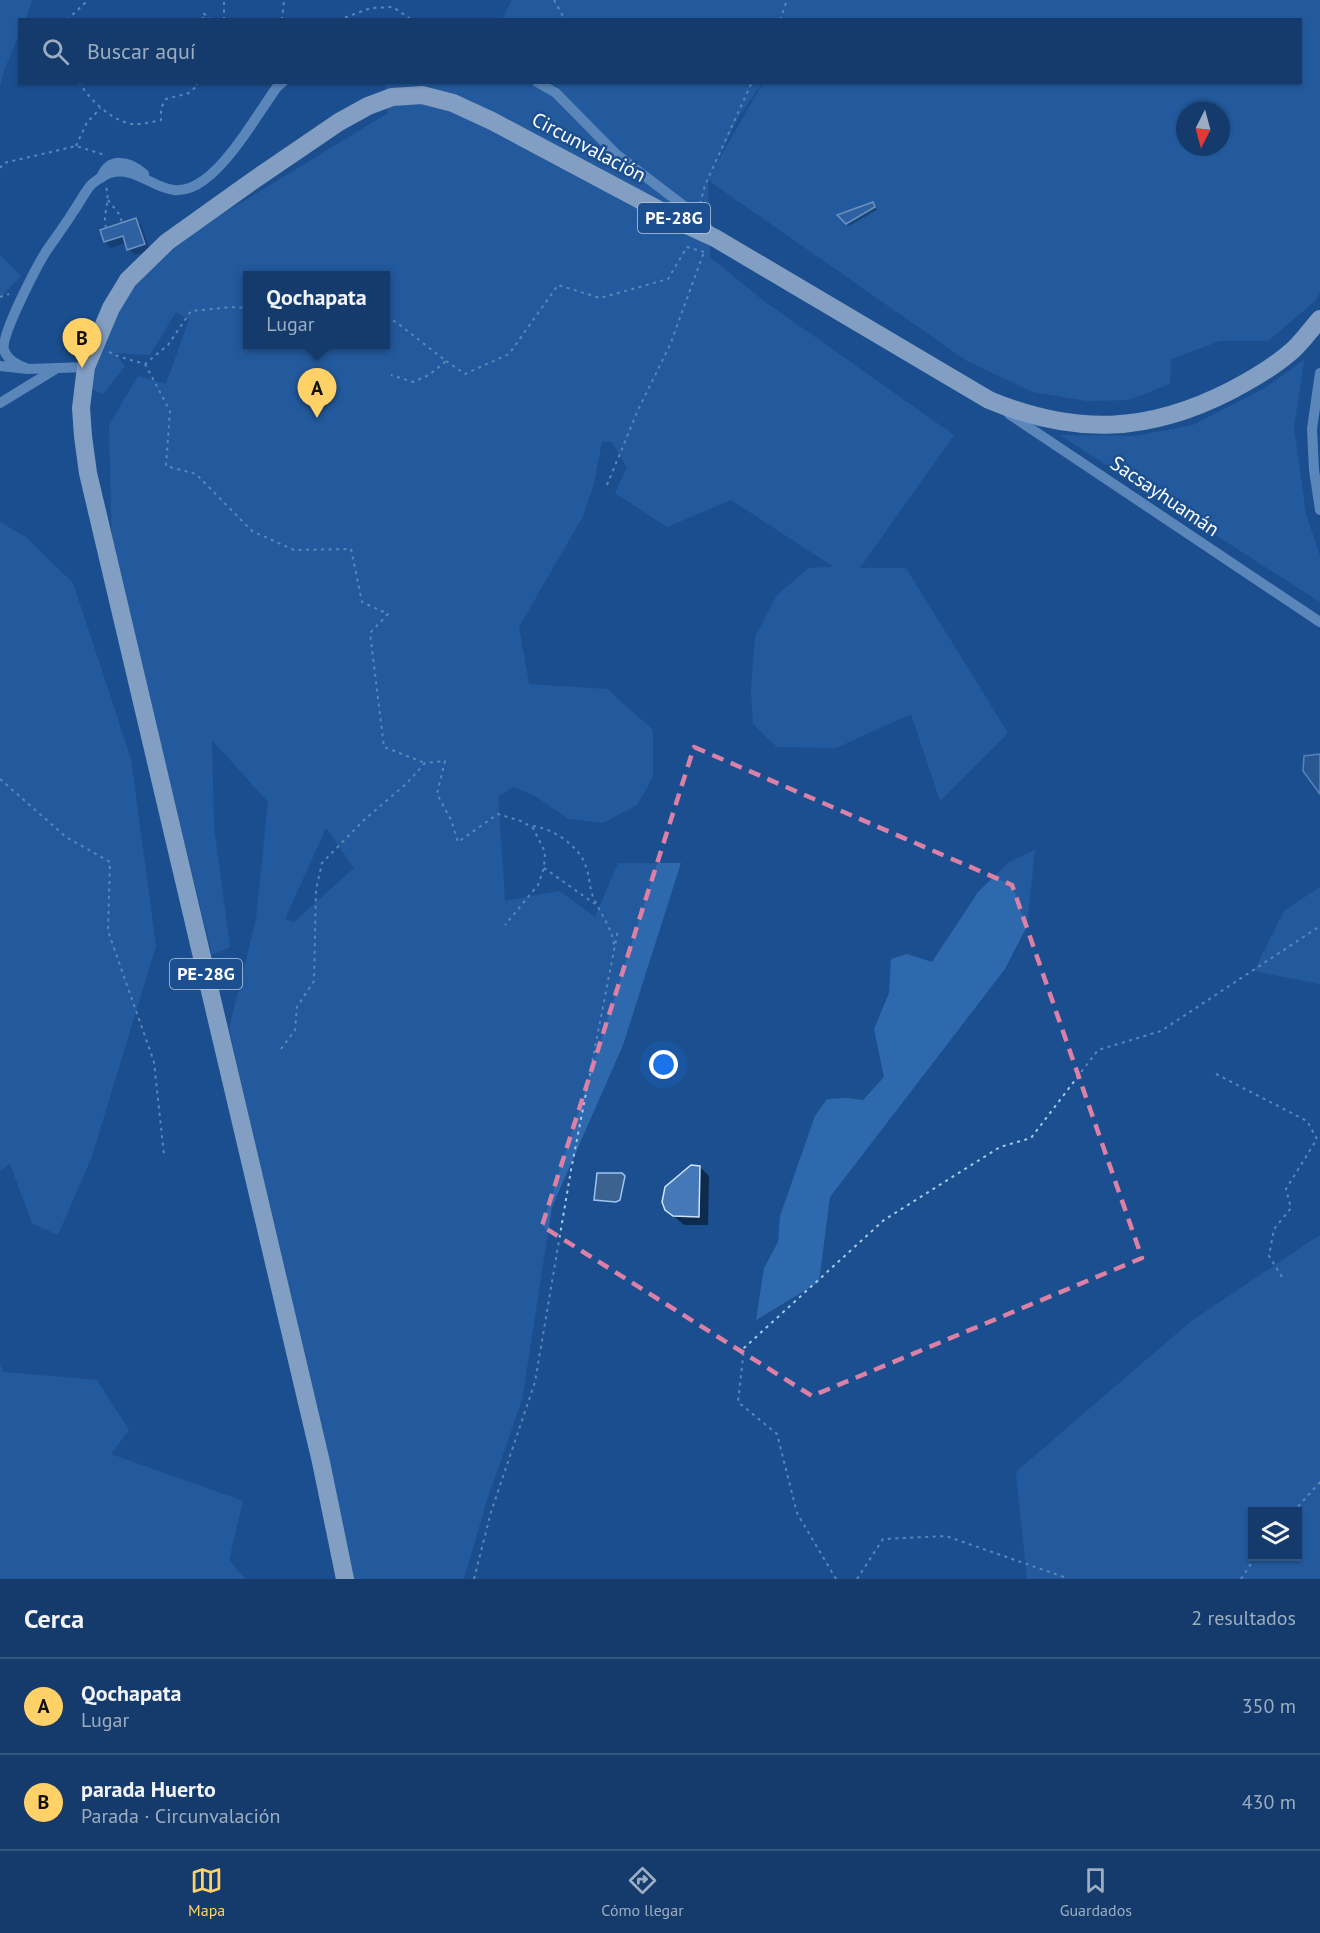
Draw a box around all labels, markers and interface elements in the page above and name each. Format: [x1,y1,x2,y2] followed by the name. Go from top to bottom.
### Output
[18,18,1302,84] search box
[39,35,72,68] icon: search
[87,37,196,65] text: Buscar aquí
[1176,102,1230,156] north arrow
[527,106,651,188] street label: Circunvalación
[638,203,710,233] road number: PE-28G
[243,271,390,349] popup
[266,283,367,311] text: Qochapata
[266,311,315,337] text: Lugar
[62,318,101,368] pin: B
[298,368,336,418] pin: A
[1106,450,1224,542] street label: Sacsayhuamán
[170,959,242,989] road number: PE-28G
[649,1050,678,1079] your location
[1248,1507,1302,1561] map controls
[1248,1507,1302,1561] button: layers
[24,1602,84,1635] text: Cerca
[1191,1605,1296,1631] text: 2 resultados
[81,1679,181,1707] text: Qochapata
[37,1693,50,1719] text: A
[1242,1693,1296,1719] text: 350 m
[81,1707,129,1733] text: Lugar
[81,1775,216,1803] text: parada Huerto
[38,1789,49,1815] text: B
[1242,1789,1296,1815] text: 430 m
[81,1803,281,1829] text: Parada · Circunvalación
[188,1864,225,1920] tab: Mapa
[601,1864,684,1920] tab: Cómo llegar
[1060,1864,1132,1920] tab: Guardados

